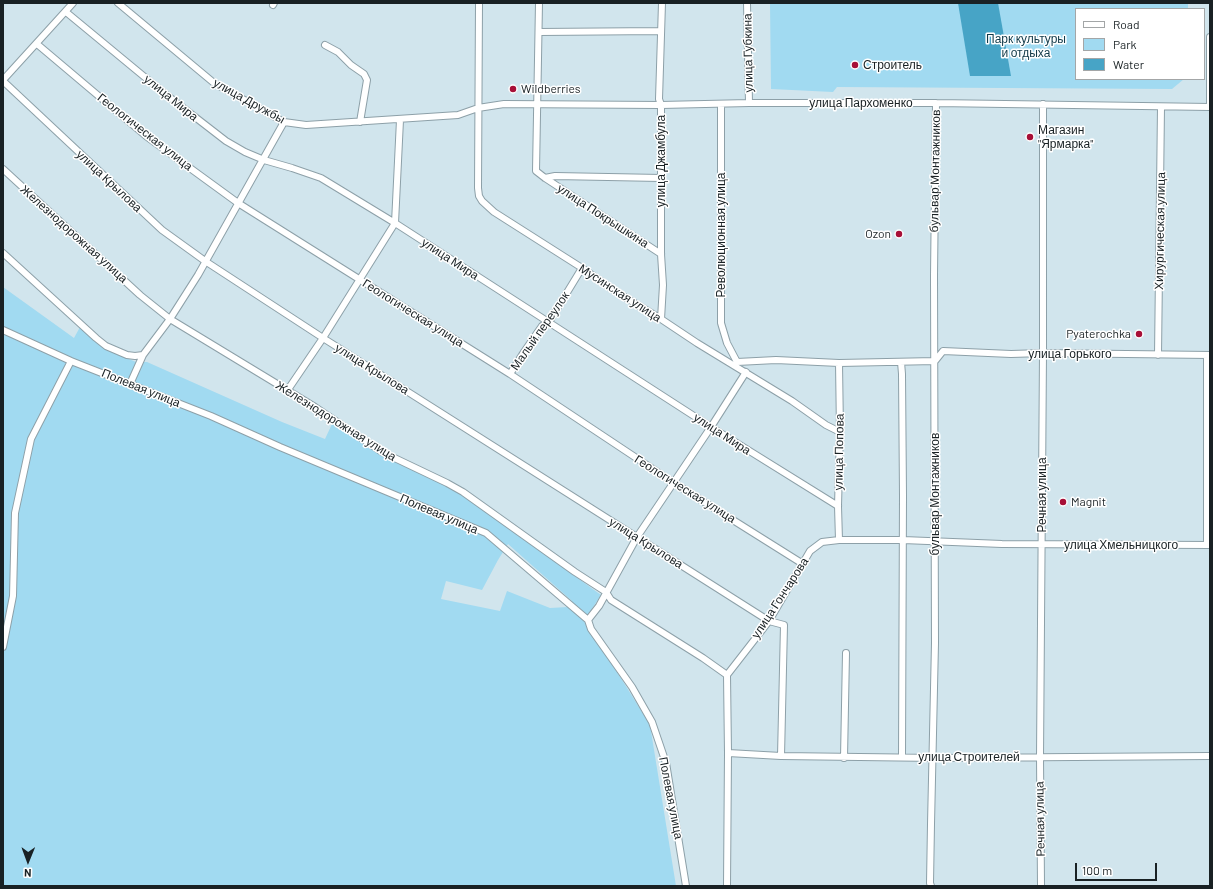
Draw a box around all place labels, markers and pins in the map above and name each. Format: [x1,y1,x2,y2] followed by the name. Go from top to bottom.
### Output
[863,58,922,72] place label: Строитель
[850,60,860,70] marker: Строитель
[521,82,581,96] place label: Wildberries
[508,84,518,94] marker: Wildberries
[1038,123,1093,151] place label: Магазин "Ярмарка"
[1025,132,1035,142] marker: Магазин "Ярмарка"
[865,227,891,241] place label: Ozon
[894,229,904,239] marker: Ozon
[1066,327,1131,341] place label: Pyaterochka
[1134,329,1144,339] marker: Pyaterochka
[1071,495,1106,509] place label: Magnit
[1058,497,1068,507] marker: Magnit

